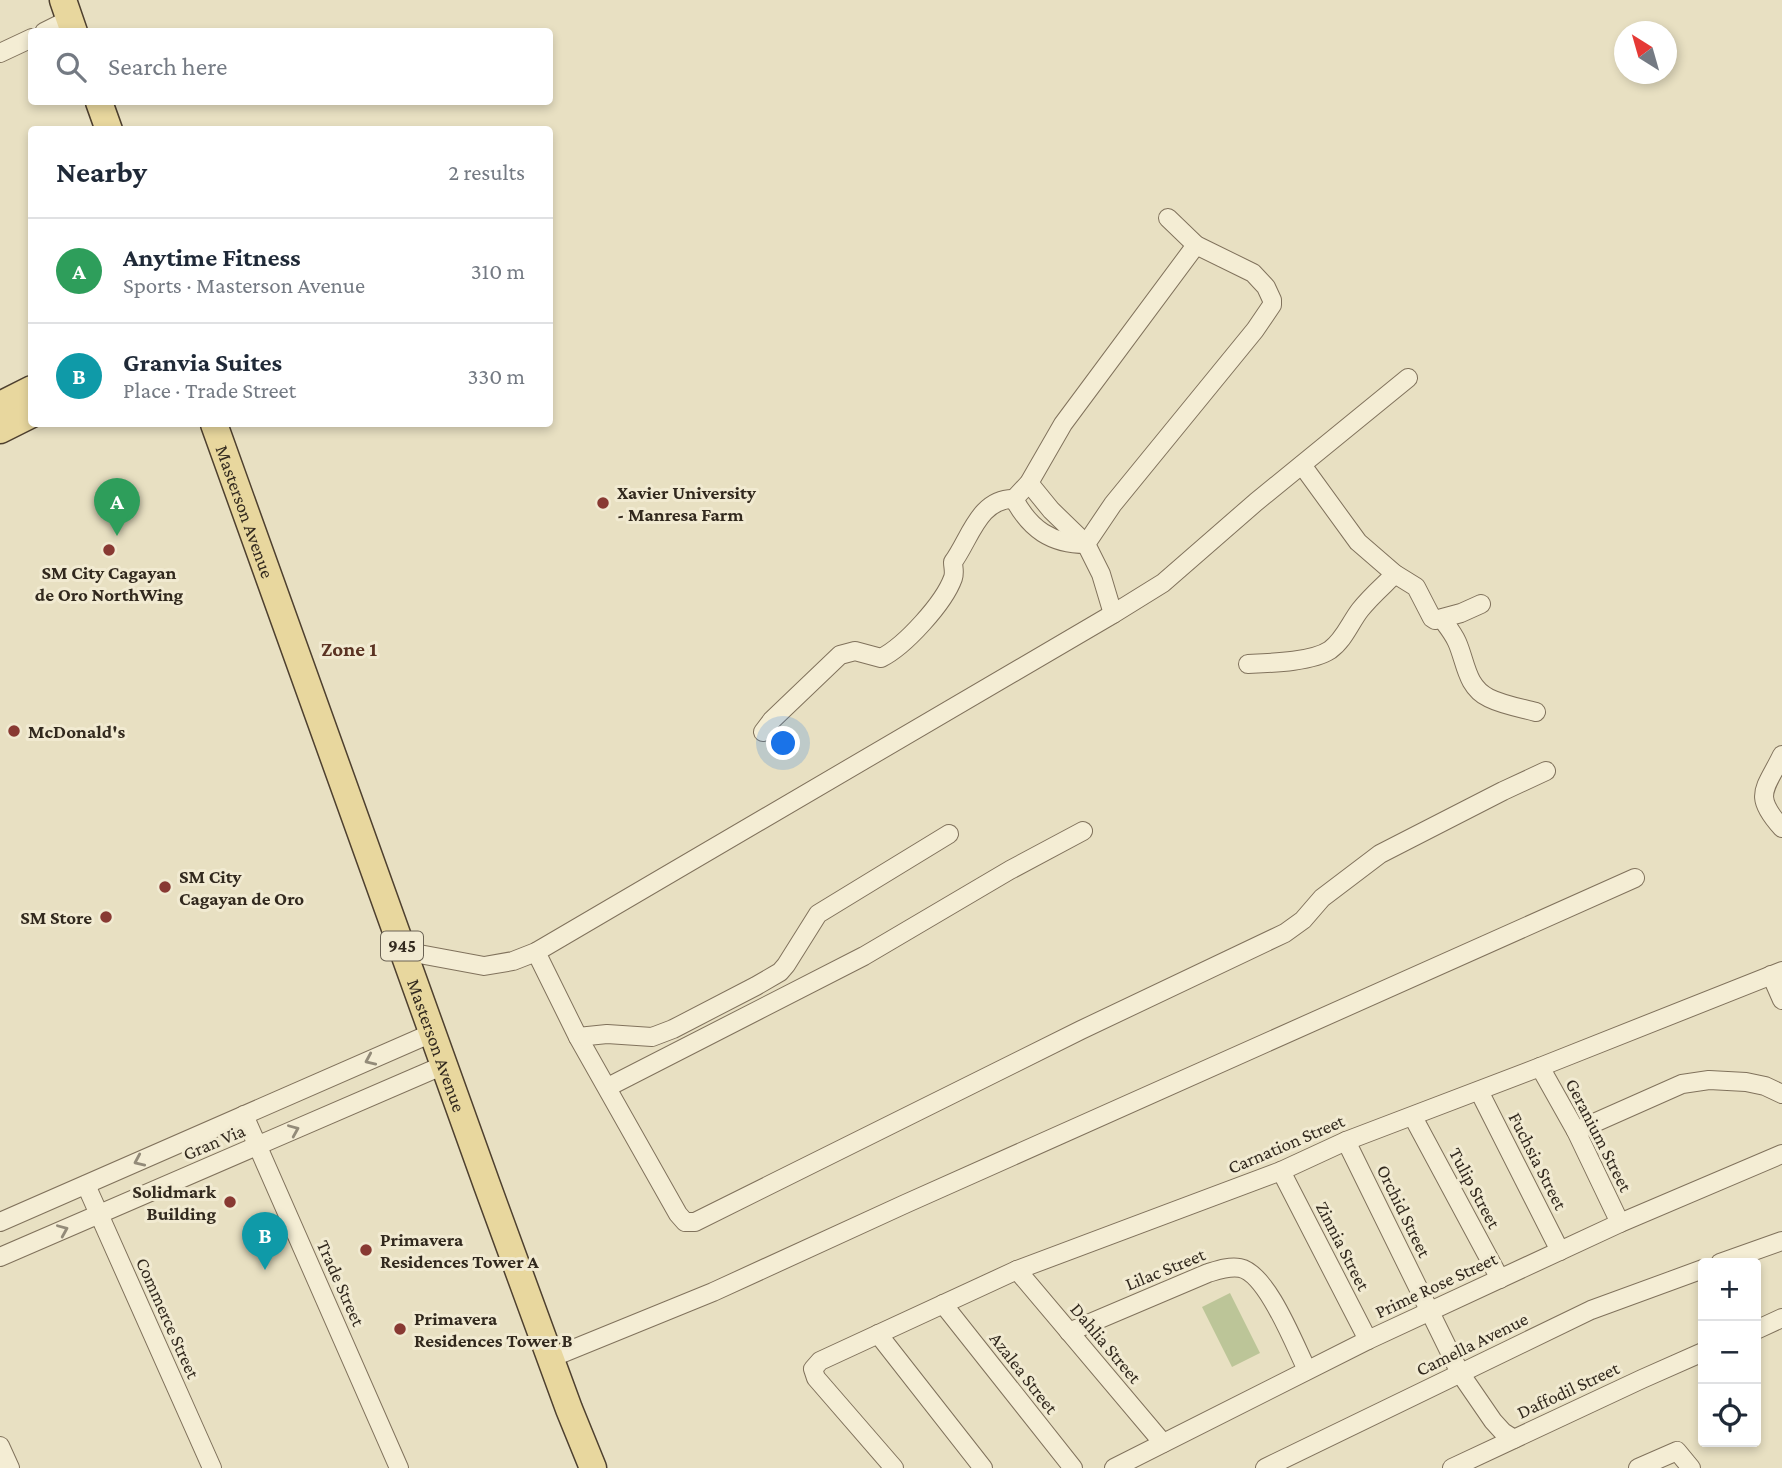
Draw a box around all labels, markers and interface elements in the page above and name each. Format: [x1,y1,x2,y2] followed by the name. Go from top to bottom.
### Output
[1614,21,1677,84] north arrow
[28,28,553,105] search box
[52,48,90,86] icon: search
[108,52,227,81] text: Search here
[56,155,147,188] text: Nearby
[448,159,525,185] text: 2 results
[123,243,301,272] text: Anytime Fitness
[72,258,86,284] text: A
[471,258,525,284] text: 310 m
[123,272,365,298] text: Sports · Masterson Avenue
[123,348,282,377] text: Granvia Suites
[72,363,86,389] text: B
[467,363,525,389] text: 330 m
[123,377,296,403] text: Place · Trade Street
[212,442,279,581] street label: Masterson Avenue
[94,478,140,536] pin: A
[617,482,757,525] place label: Xavier University - Manresa Farm
[595,495,611,511] marker: Xavier University - Manresa Farm
[101,542,117,558] marker: SM City Cagayan de Oro NorthWing
[35,562,184,605] place label: SM City Cagayan de Oro NorthWing
[321,637,377,661] district label: Zone 1
[28,721,125,742] place label: McDonald's
[6,723,22,739] marker: McDonald's
[766,726,800,760] your location
[179,866,304,909] place label: SM City Cagayan de Oro
[157,879,173,895] marker: SM City Cagayan de Oro
[20,907,92,928] place label: SM Store
[98,909,114,925] marker: SM Store
[381,931,423,960] road number: 945
[403,976,470,1115] street label: Masterson Avenue
[365,1052,377,1066] one-way arrow
[1561,1075,1637,1196] street label: Geranium Street
[1504,1109,1572,1214] street label: Fuchsia Street
[1225,1110,1348,1178] street label: Carnation Street
[180,1120,248,1164] street label: Gran Via
[287,1125,299,1139] one-way arrow
[1445,1144,1505,1233] street label: Tulip Street
[134,1153,146,1167] one-way arrow
[1373,1161,1436,1261] street label: Orchid Street
[132,1181,217,1224] place label: Solidmark Building
[222,1194,238,1210] marker: Solidmark Building
[1312,1198,1375,1295] street label: Zinnia Street
[242,1212,288,1270] pin: B
[55,1224,68,1238] one-way arrow
[380,1229,539,1272] place label: Primavera Residences Tower A
[313,1237,370,1330] street label: Trade Street
[358,1242,374,1258] marker: Primavera Residences Tower A
[1122,1243,1209,1295] street label: Lilac Street
[1372,1247,1501,1322] street label: Prime Rose Street
[132,1254,204,1382] street label: Commerce Street
[1698,1258,1761,1447] map controls
[1698,1258,1761,1321] button: +
[1066,1299,1146,1388] street label: Dahlia Street
[414,1308,573,1351] place label: Primavera Residences Tower B
[1413,1308,1531,1380] street label: Camella Avenue
[392,1321,408,1337] marker: Primavera Residences Tower B
[1698,1321,1761,1384] button: −
[986,1328,1063,1419] street label: Azalea Street
[1514,1357,1623,1423] street label: Daffodil Street
[1698,1384,1761,1447] button: locate

